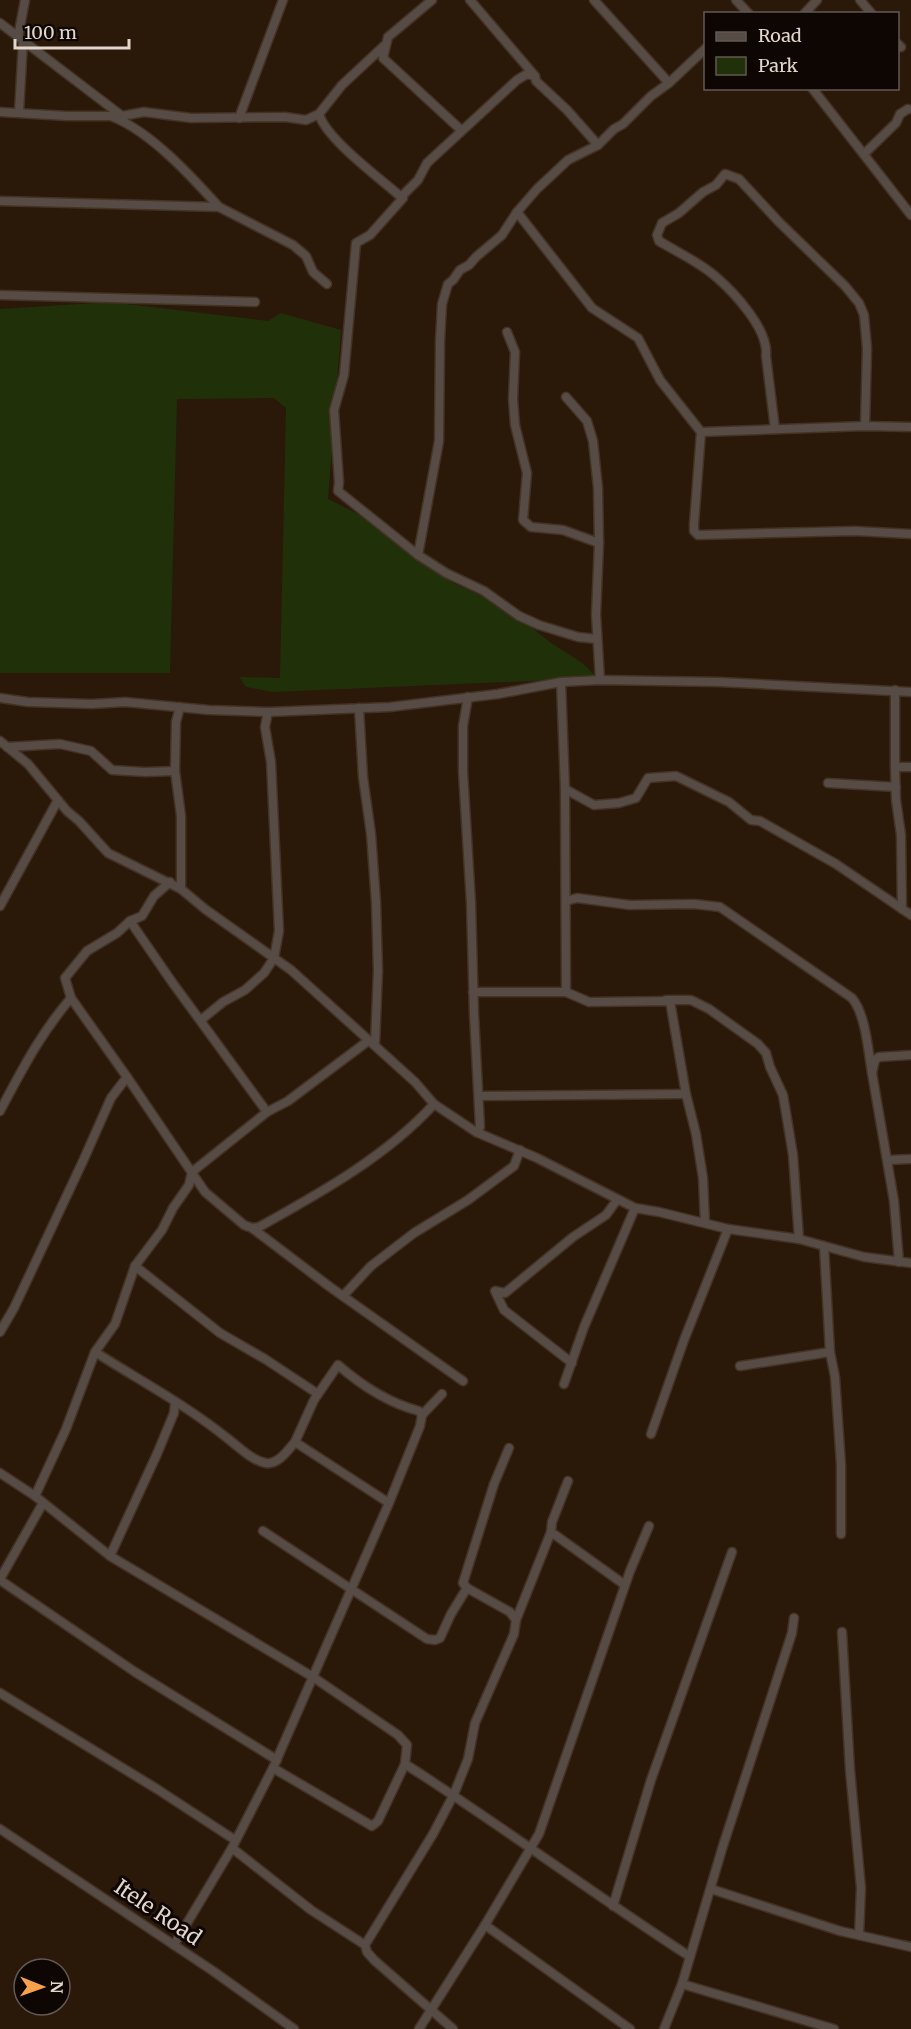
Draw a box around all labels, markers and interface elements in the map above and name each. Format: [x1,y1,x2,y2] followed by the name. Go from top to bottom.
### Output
[15,12,129,50] scale bar
[704,12,899,90] legend
[24,21,77,44] text: 100 m
[758,24,802,47] text: Road
[758,54,799,77] text: Park
[109,1873,207,1951] street label: Itele Road
[12,1957,72,2017] north arrow
[47,1981,67,1994] text: N

